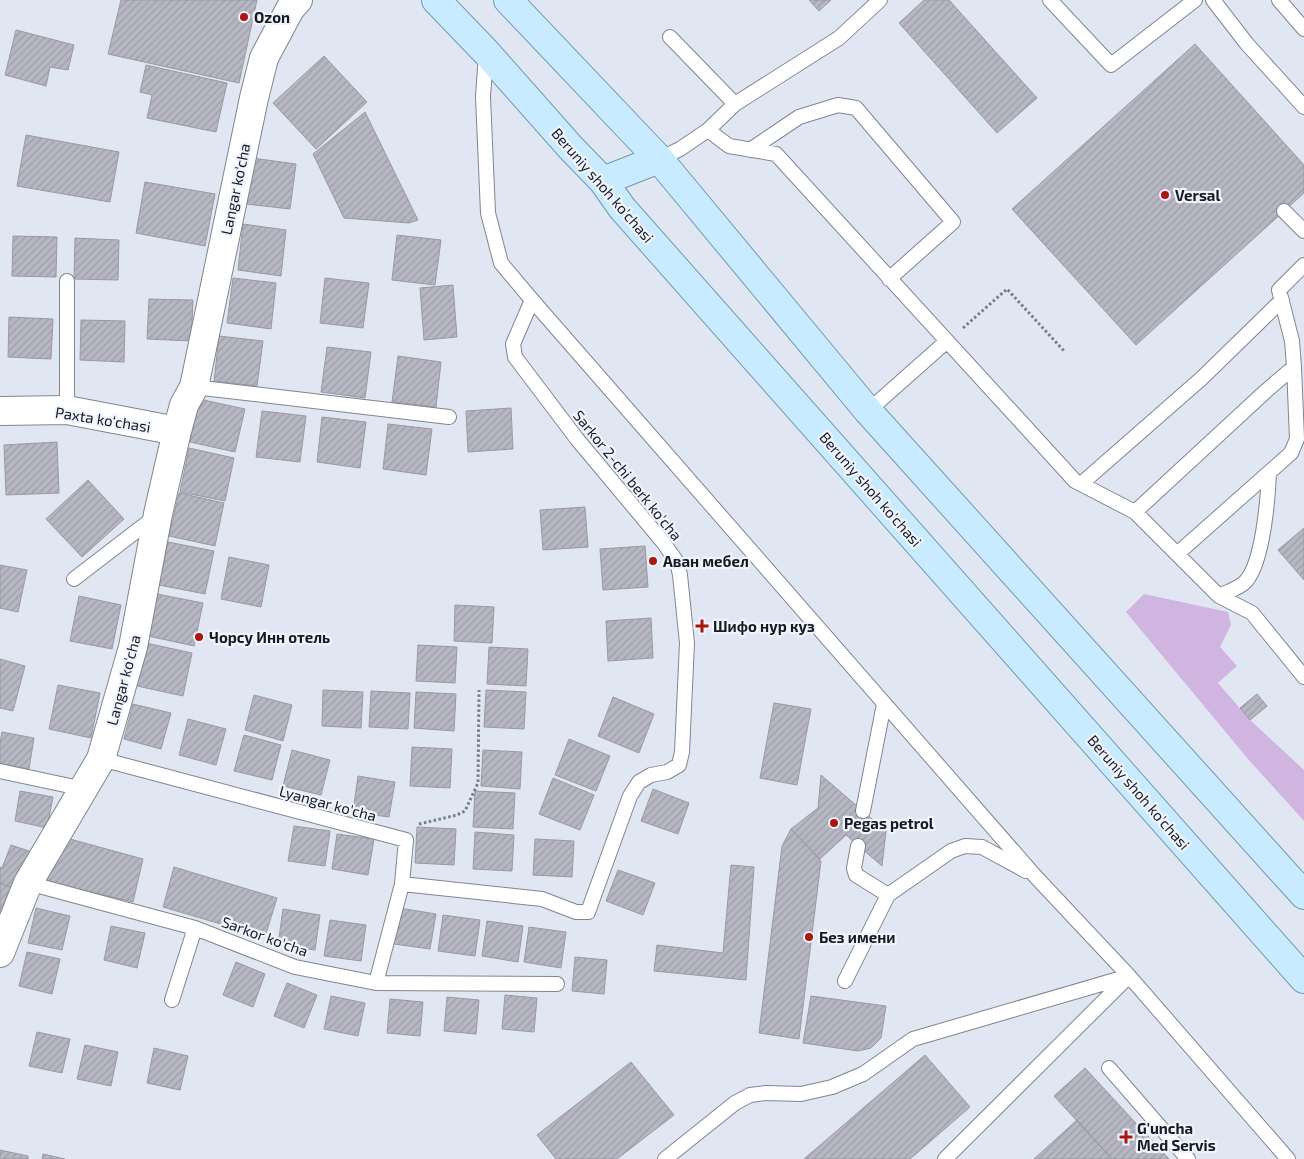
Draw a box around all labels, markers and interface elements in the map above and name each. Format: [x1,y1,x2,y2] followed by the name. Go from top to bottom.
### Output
[254,8,290,26] place label: Ozon
[238,11,250,23] marker: Ozon
[548,124,658,246] street label: Beruniy shoh ko'chasi
[217,142,253,236] street label: Langar ko'cha
[1175,186,1220,204] place label: Versal
[1159,189,1171,201] marker: Versal
[54,403,152,435] street label: Paxta ko‘chasi
[570,406,686,544] street label: Sarkor 2-chi berk ko'cha
[816,428,926,550] street label: Beruniy shoh ko'chasi
[663,552,749,570] place label: Аван мебел
[647,555,659,567] marker: Аван мебел
[713,617,815,635] place label: Шифо нур куз
[695,619,709,633] marker: Шифо нур куз
[209,628,330,646] place label: Чорсу Инн отель
[193,631,205,643] marker: Чорсу Инн отель
[102,633,144,727] street label: Langar ko'cha
[1084,731,1194,853] street label: Beruniy shoh ko'chasi
[277,781,379,825] street label: Lyangar ko'cha
[844,814,934,832] place label: Pegas petrol
[828,817,840,829] marker: Pegas petrol
[219,912,311,960] street label: Sarkor ko'cha
[819,928,895,946] place label: Без имени
[803,931,815,943] marker: Без имени
[1137,1119,1216,1154] place label: G'uncha Med Servis
[1119,1130,1133,1144] marker: G'uncha Med Servis

